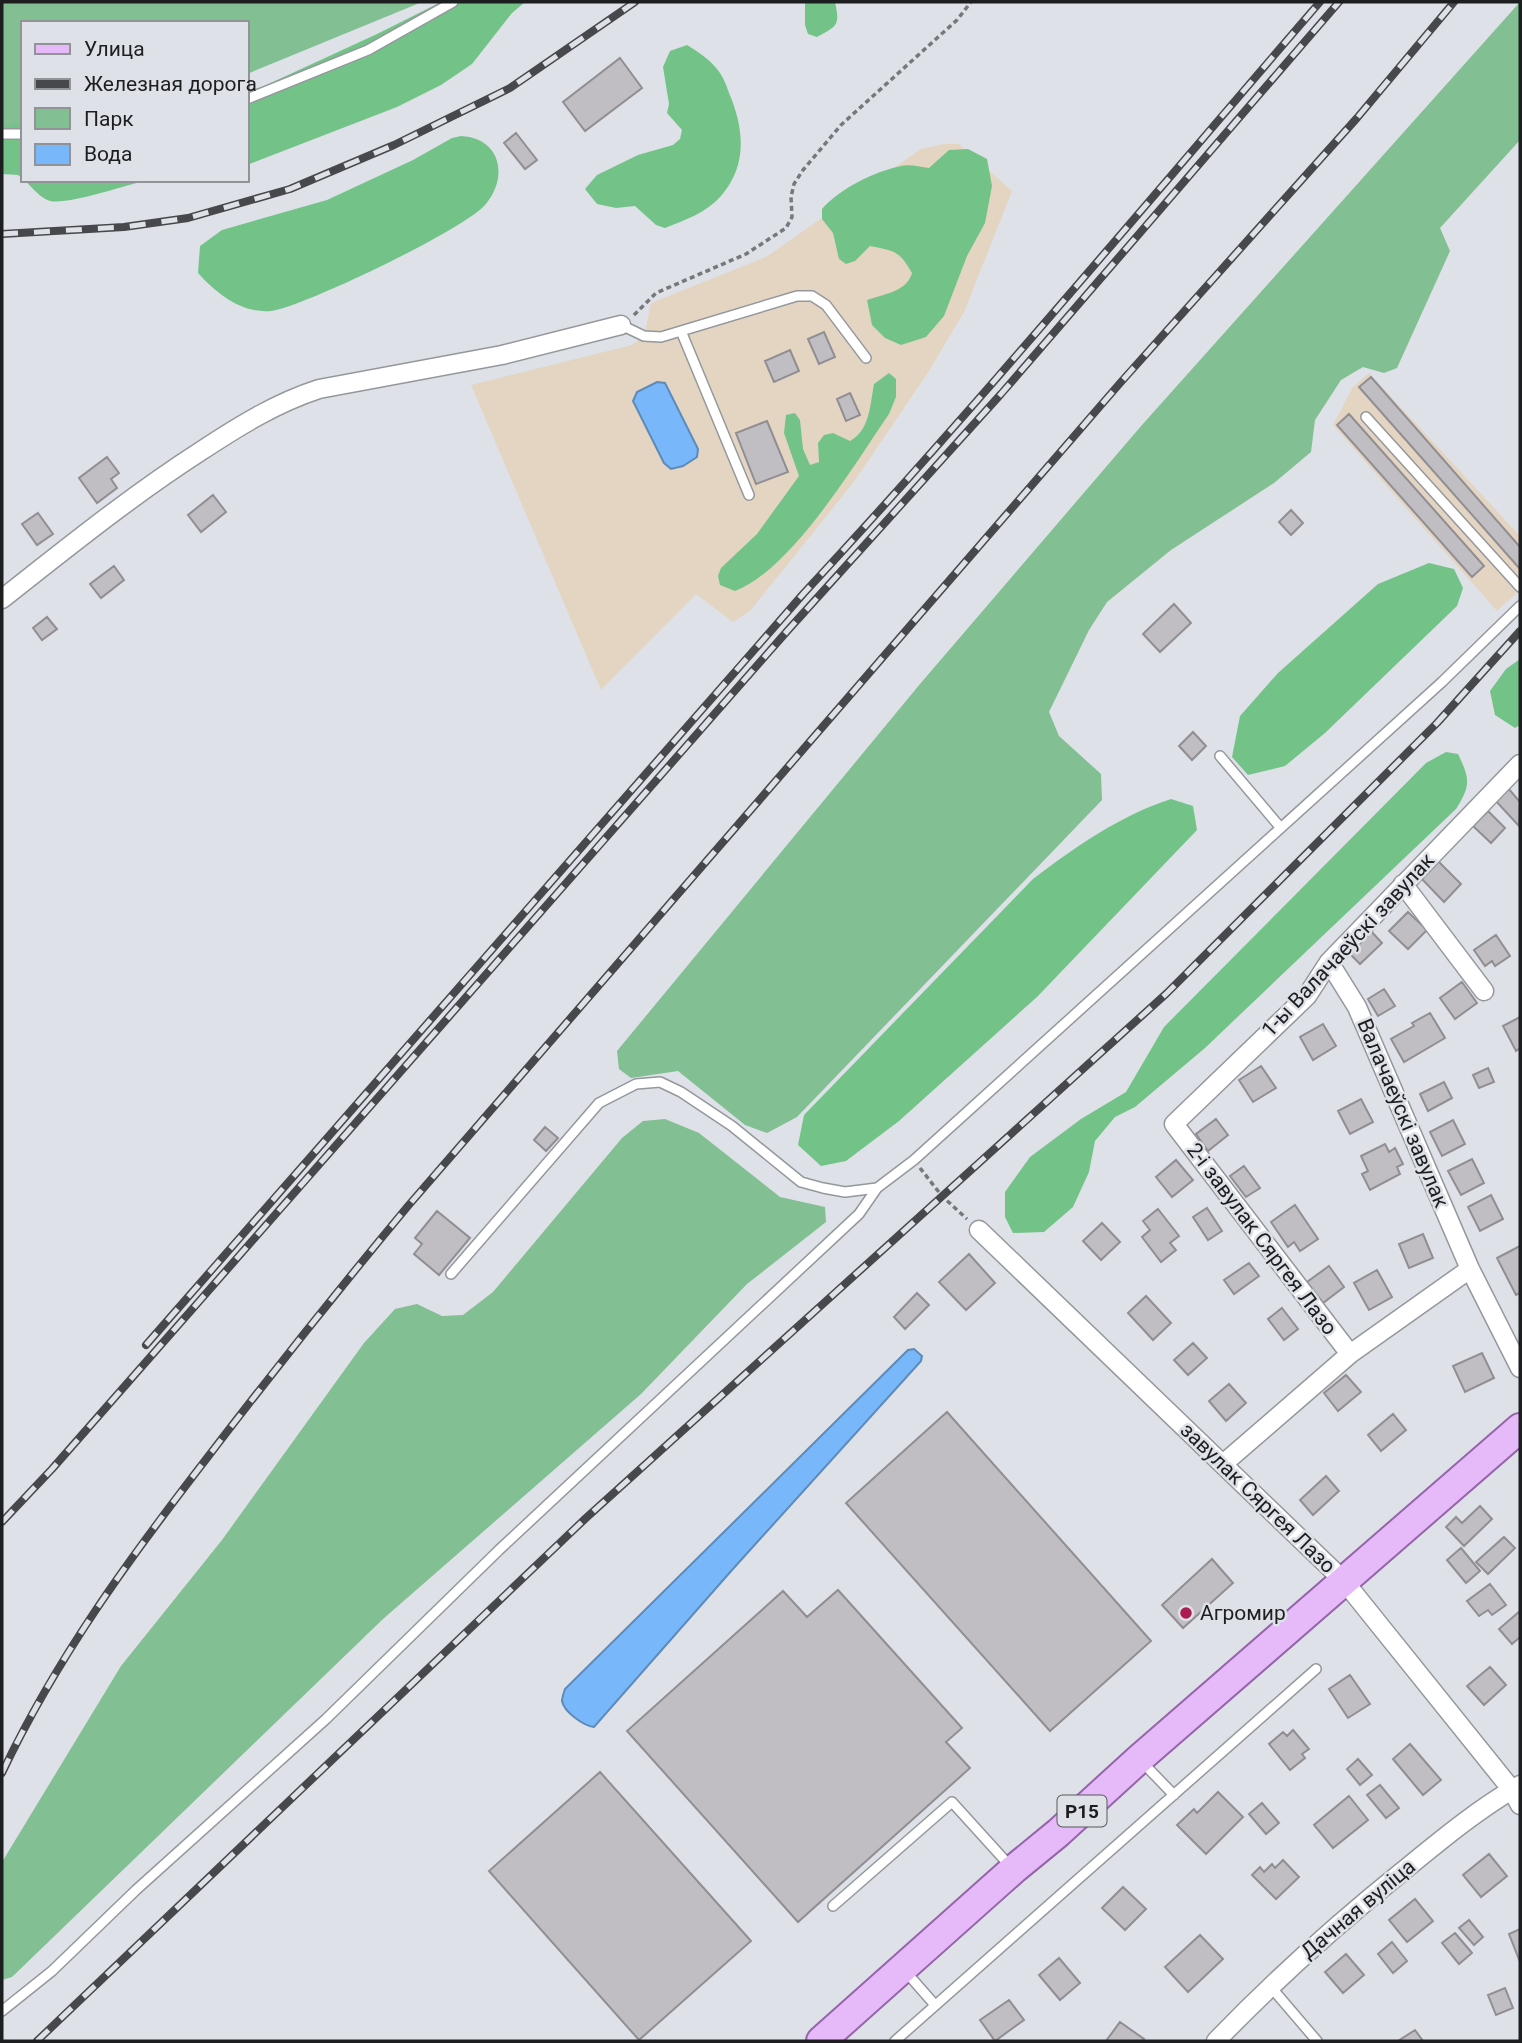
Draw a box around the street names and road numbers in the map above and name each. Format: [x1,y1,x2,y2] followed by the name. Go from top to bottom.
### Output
[1257,848,1440,1042] street label: 1-ы Валачаеўскі завулак
[1352,1015,1454,1212] street label: Валачаеўскі завулак
[1182,1138,1342,1340] street label: 2-і завулак Сяргея Лазо
[1176,1418,1340,1578] street label: завулак Сяргея Лазо
[1058,1796,1106,1826] road number: Р15
[1296,1854,1420,1964] street label: Дачная вуліца

